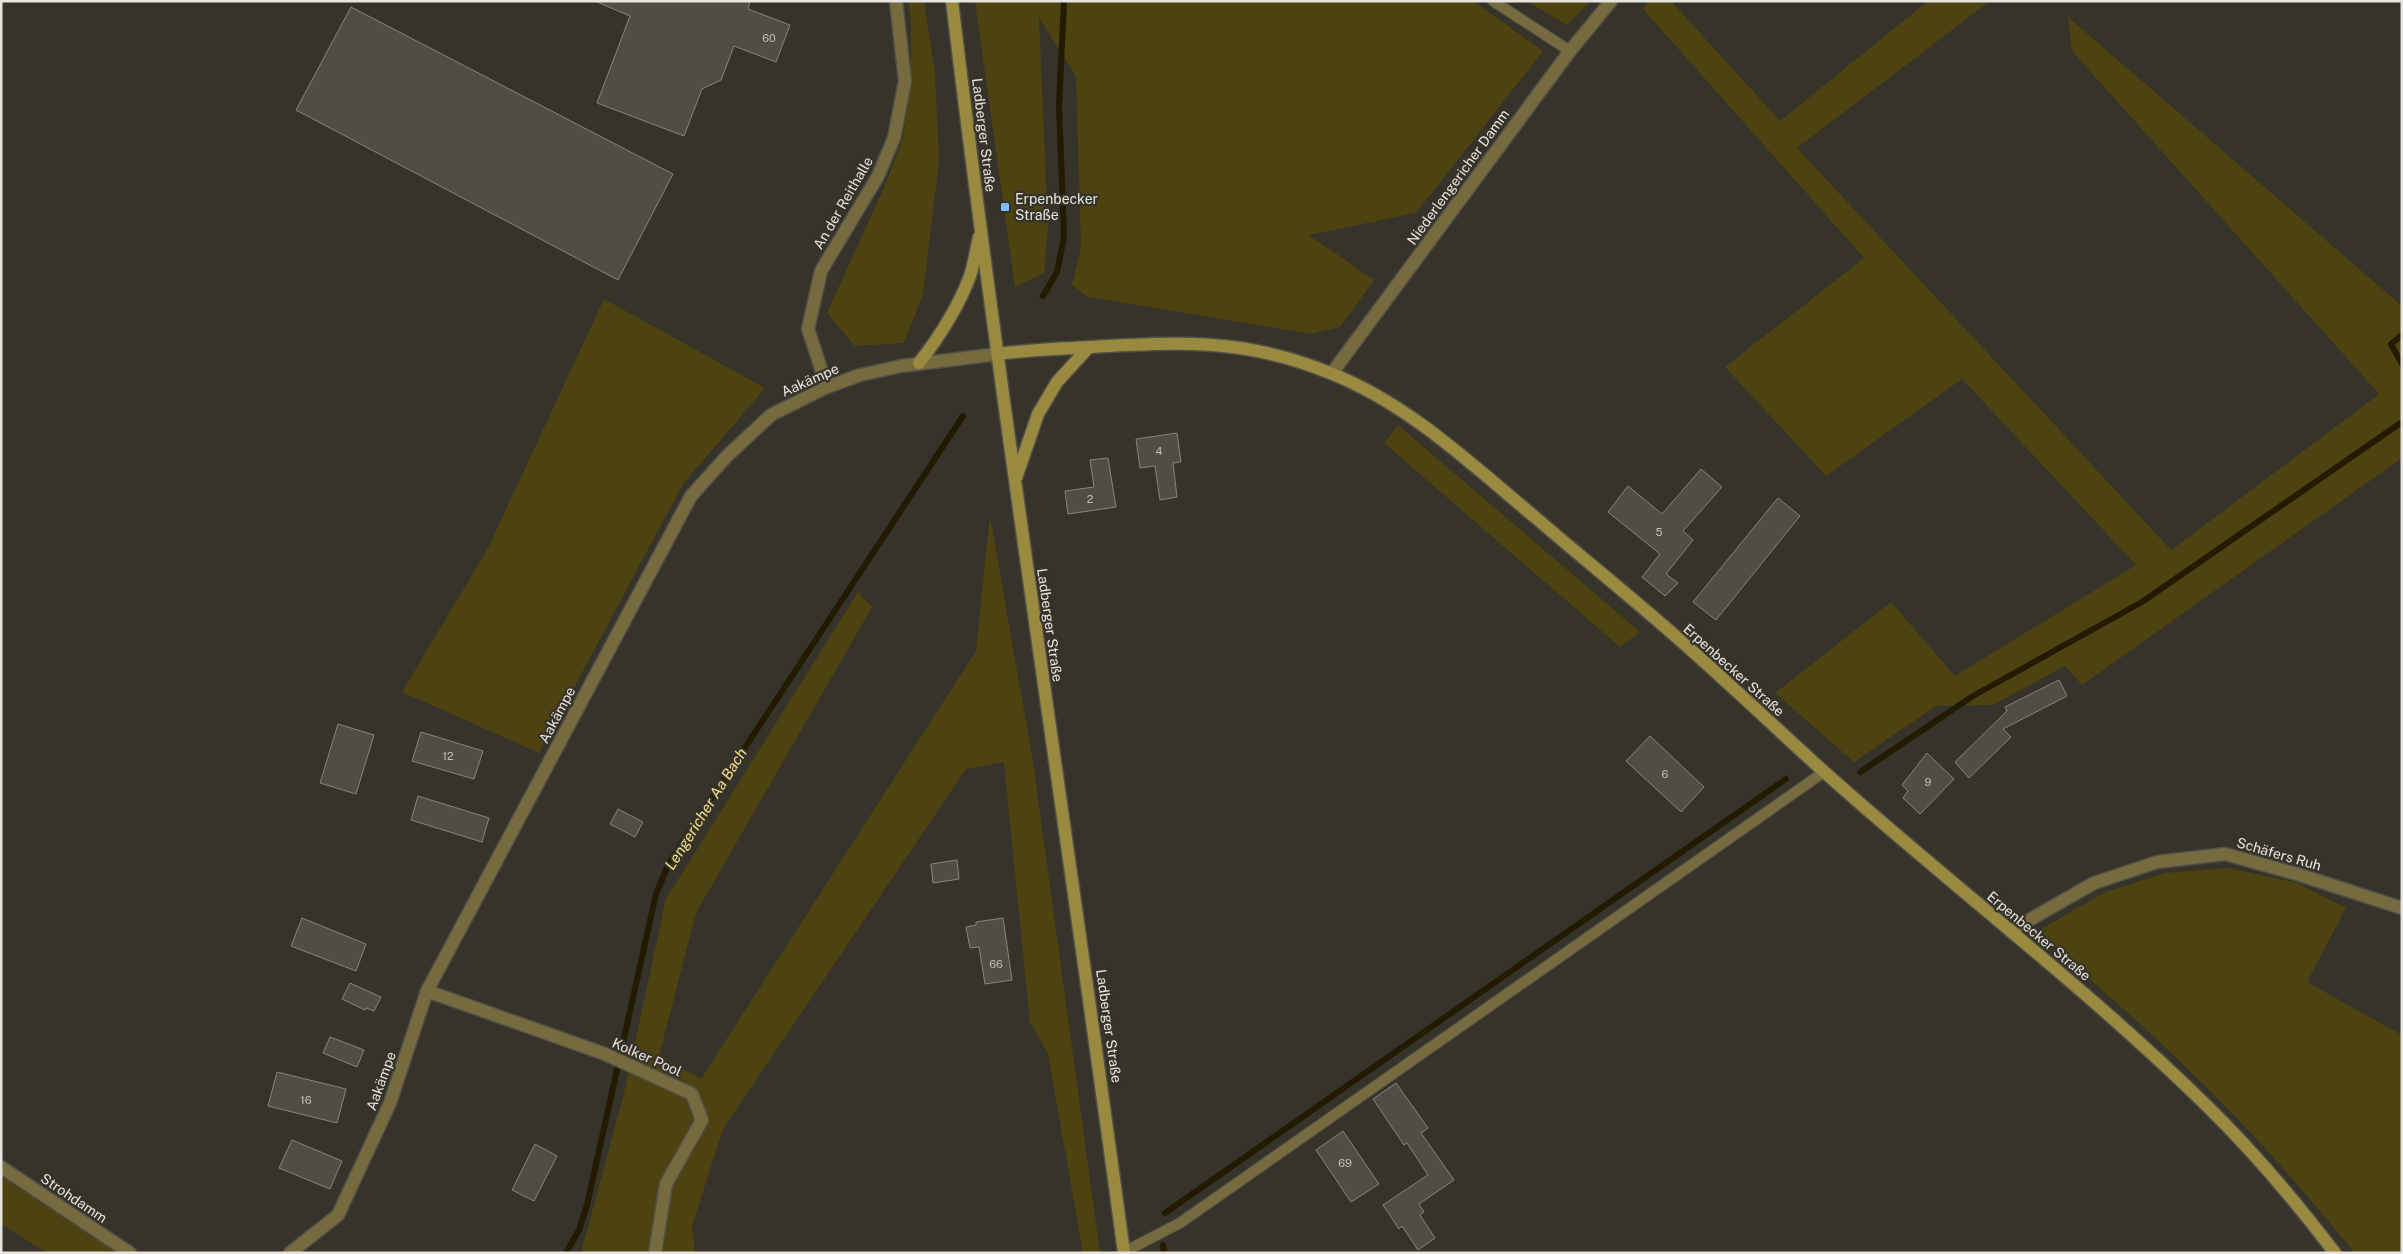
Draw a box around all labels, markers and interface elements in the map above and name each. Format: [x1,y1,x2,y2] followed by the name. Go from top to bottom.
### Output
[762,32,776,44] house number: 60
[969,77,999,193] street label: Ladberger Straße
[1404,106,1512,248] street label: Niederlengericher Damm
[810,154,876,252] street label: An der Reithalle
[1015,191,1098,223] place label: Erpenbecker Straße
[999,201,1011,213] marker: Erpenbecker Straße
[779,360,841,400] street label: Aakämpe
[1156,445,1163,457] house number: 4
[1087,493,1094,505] house number: 2
[1655,526,1663,538] house number: 5
[1034,567,1066,683] street label: Ladberger Straße
[1680,621,1788,720] street label: Erpenbecker Straße
[536,684,579,746] street label: Aakämpe
[661,745,750,873] water label: Lengericher Aa Bach
[442,750,454,762] house number: 12
[1662,768,1669,780] house number: 6
[1925,776,1932,788] house number: 9
[2235,834,2323,874] street label: Schäfers Ruh
[1984,888,2094,984] street label: Erpenbecker Straße
[989,958,1003,970] house number: 66
[1093,968,1125,1084] street label: Ladberger Straße
[610,1035,684,1079] street label: Kolker Pool
[363,1049,399,1113] street label: Aakämpe
[300,1094,312,1106] house number: 16
[1338,1157,1352,1169] house number: 69
[38,1170,110,1226] street label: Strohdamm

